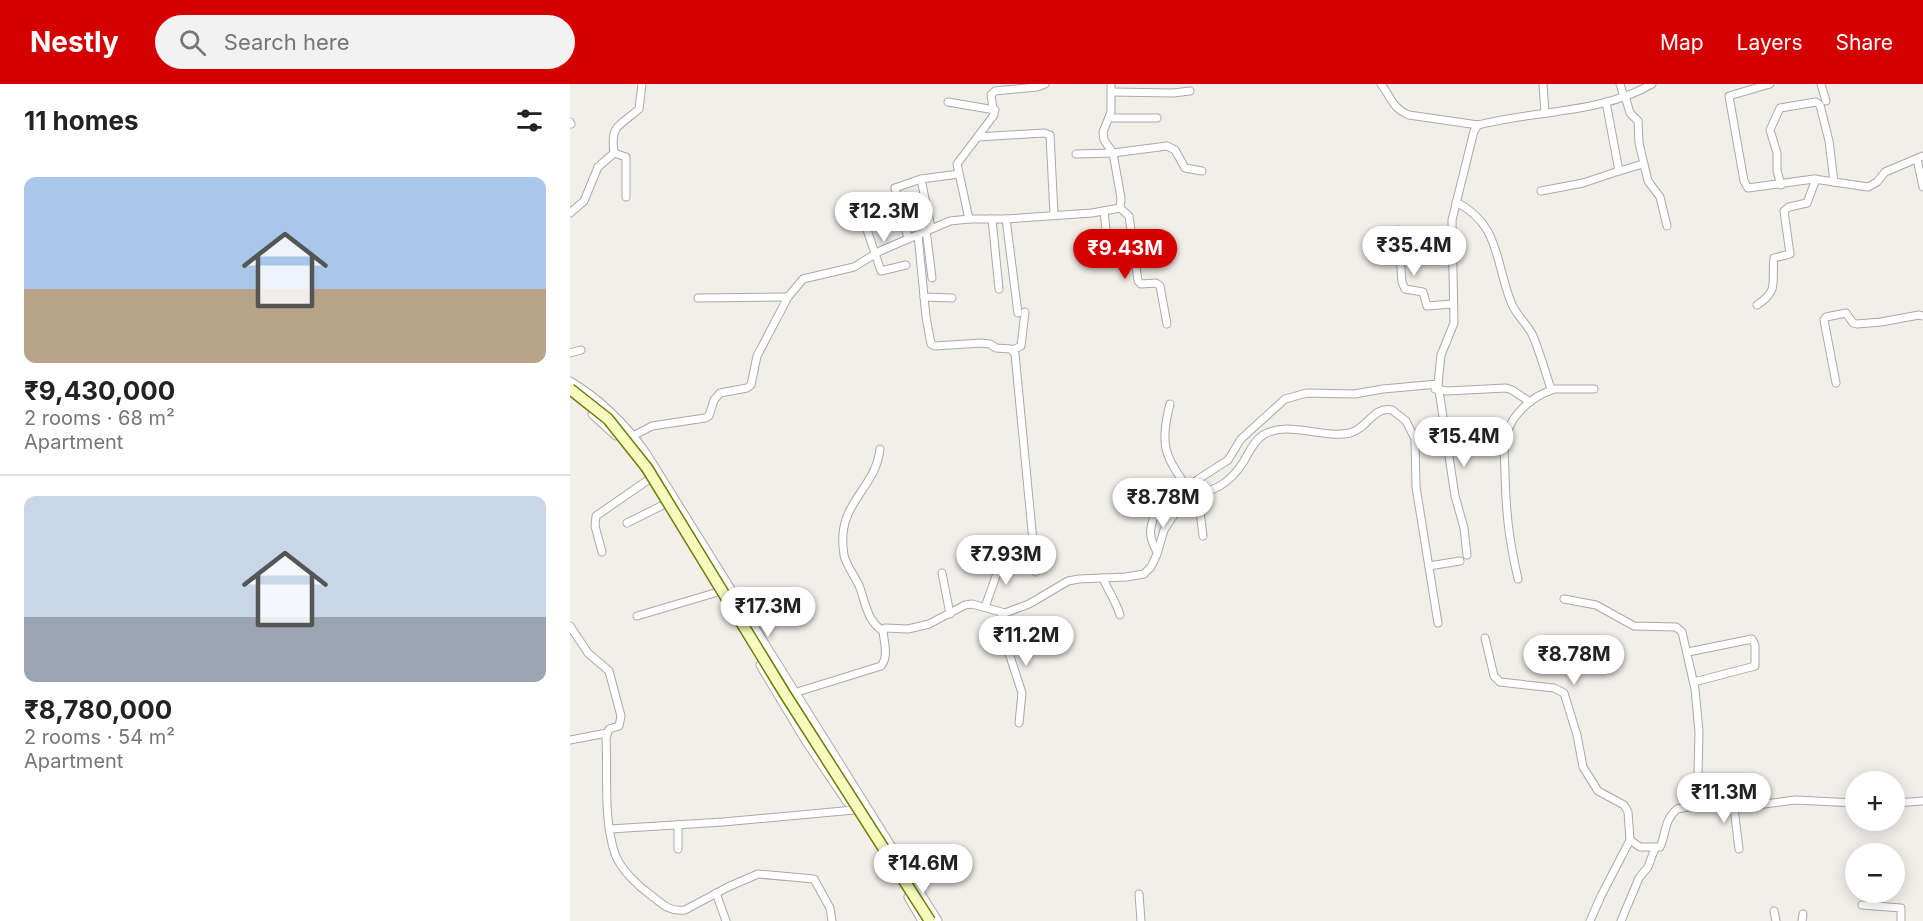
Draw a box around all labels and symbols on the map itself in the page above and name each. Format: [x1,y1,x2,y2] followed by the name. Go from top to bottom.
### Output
[835,192,933,243] pin: ₹12.3M
[1365,226,1463,277] pin: ₹35.4M
[1076,229,1174,280] pin: ₹9.43M
[1415,417,1513,468] pin: ₹15.4M
[1114,478,1212,529] pin: ₹8.78M
[957,535,1055,586] pin: ₹7.93M
[719,587,817,638] pin: ₹17.3M
[977,616,1075,667] pin: ₹11.2M
[1525,635,1623,686] pin: ₹8.78M
[1675,773,1773,824] pin: ₹11.3M
[874,844,972,895] pin: ₹14.6M

